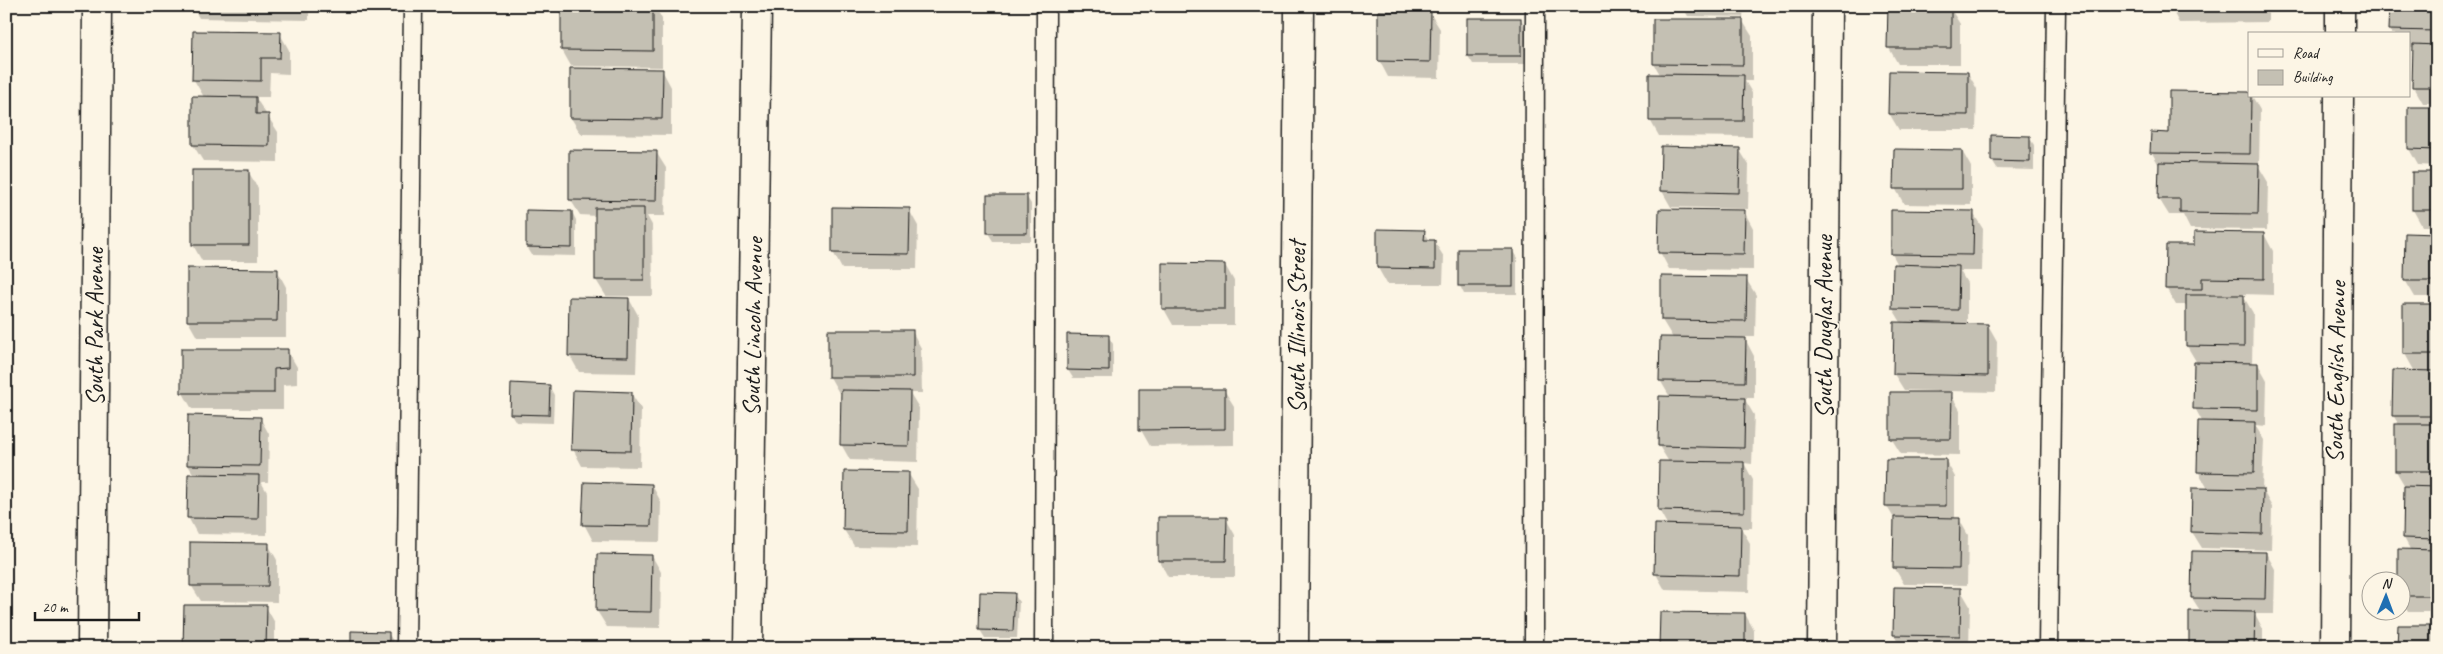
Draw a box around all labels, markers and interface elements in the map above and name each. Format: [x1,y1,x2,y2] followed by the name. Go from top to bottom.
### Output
[2248,32,2410,98] legend
[2293,44,2320,63] text: Road
[2293,68,2333,87] text: Building
[1808,234,1840,419] street label: South Douglas Avenue
[735,235,771,417] street label: South Lincoln Avenue
[1281,237,1313,413] street label: South Illinois Street
[79,246,111,406] street label: South Park Avenue
[2318,279,2354,463] street label: South English Avenue
[2360,572,2410,622] north arrow
[2382,575,2393,592] text: N
[35,589,139,621] scale bar
[42,598,69,617] text: 20 m

